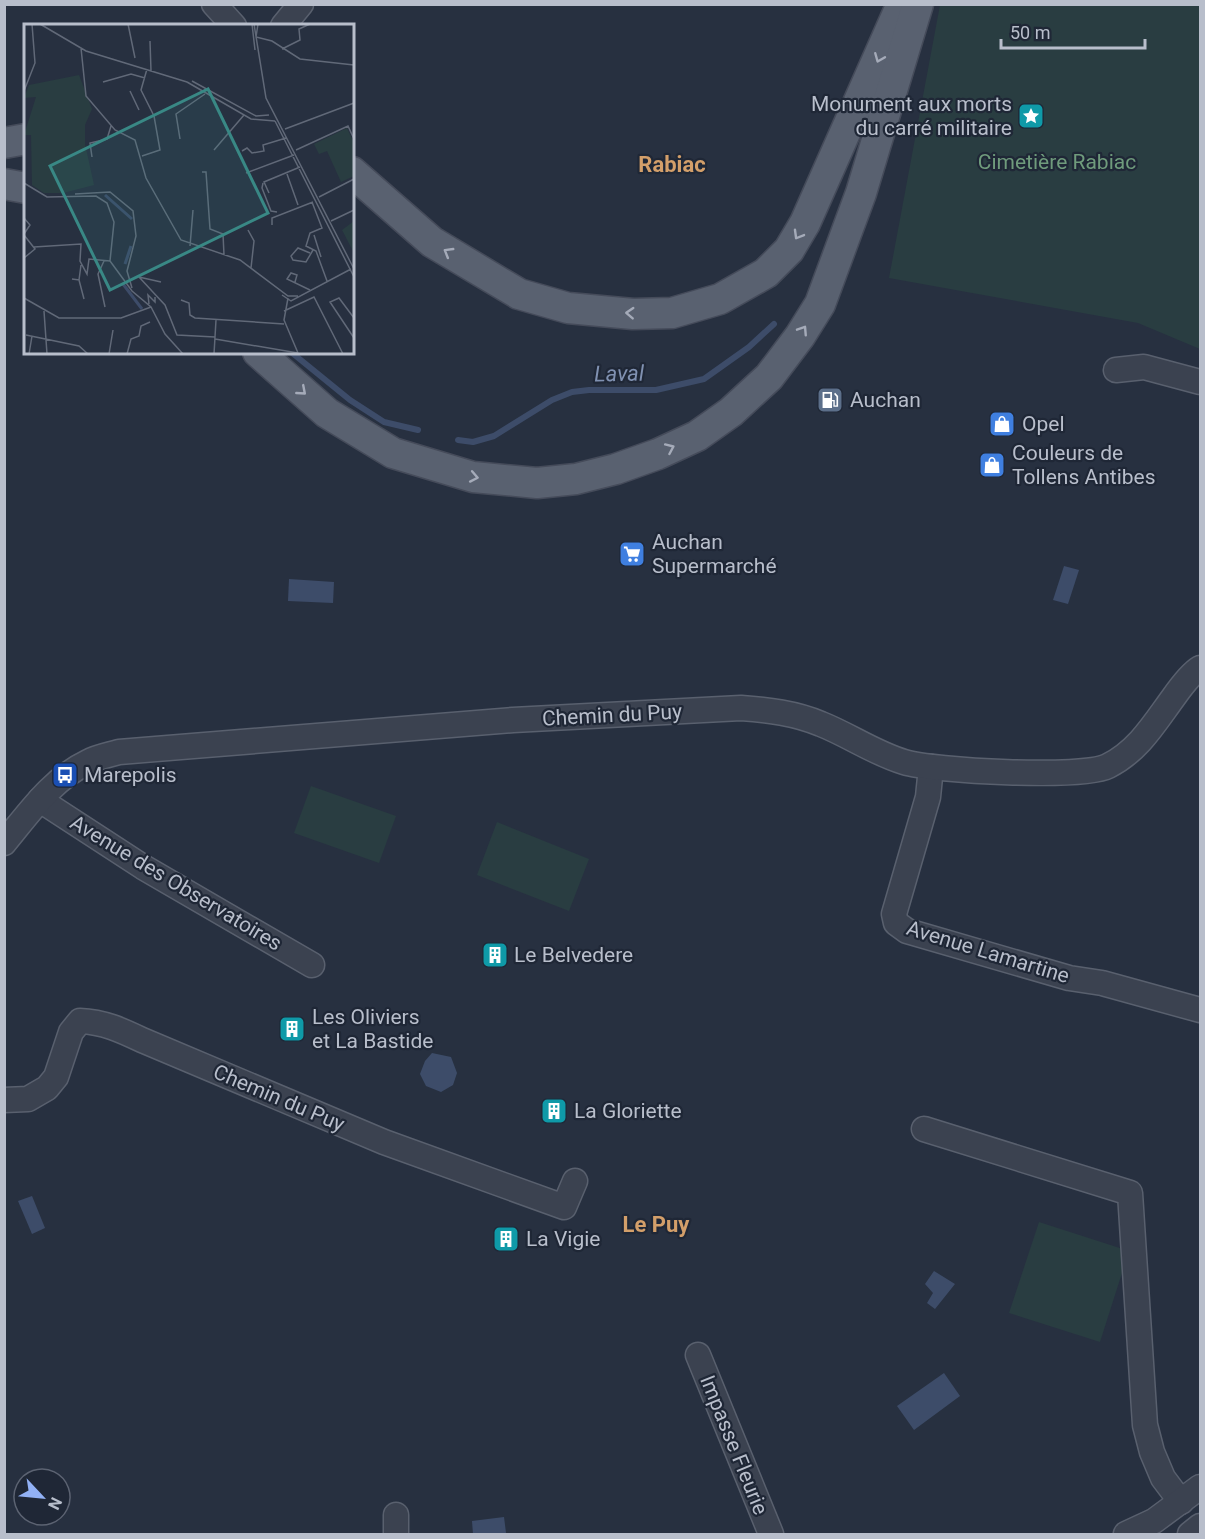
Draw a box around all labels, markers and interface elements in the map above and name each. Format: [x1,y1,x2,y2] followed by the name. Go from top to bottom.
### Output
[1001,12,1145,50] scale bar
[1010,22,1050,43] text: 50 m
[24,24,354,354] inset map
[873,52,886,63] one-way arrow
[811,92,1012,140] place label: Monument aux morts du carré militaire
[1016,101,1046,131] place icon: Monument aux morts du carré militaire
[978,150,1136,174] park label: Cimetière Rabiac
[638,152,706,177] district label: Rabiac
[793,229,805,239] one-way arrow
[444,247,454,259] one-way arrow
[625,307,634,320] one-way arrow
[796,326,808,336] one-way arrow
[594,361,645,386] water label: Laval
[295,384,306,395] one-way arrow
[815,385,845,415] fuel station icon: Auchan
[850,388,921,412] place label: Auchan
[987,409,1017,439] shop icon: Opel
[1022,412,1064,436] place label: Opel
[1012,441,1156,489] place label: Couleurs de Tollens Antibes
[664,444,675,456] one-way arrow
[977,450,1007,480] shop icon: Couleurs de Tollens Antibes
[469,470,479,483] one-way arrow
[652,530,777,578] place label: Auchan Supermarché
[617,539,647,569] supermarket icon: Auchan Supermarché
[541,699,683,731] street label: Chemin du Puy
[50,760,80,790] bus stop icon: Marepolis
[84,763,177,787] place label: Marepolis
[66,810,286,956] street label: Avenue des Observatoires
[904,916,1072,988] street label: Avenue Lamartine
[480,940,510,970] building icon: Le Belvedere
[514,943,633,967] place label: Le Belvedere
[312,1005,433,1053] place label: Les Oliviers et La Bastide
[277,1014,307,1044] building icon: Les Oliviers et La Bastide
[210,1060,348,1136] street label: Chemin du Puy
[539,1096,569,1126] building icon: La Gloriette
[574,1099,682,1123] place label: La Gloriette
[623,1212,690,1237] district label: Le Puy
[491,1224,521,1254] building icon: La Vigie
[526,1227,600,1251] place label: La Vigie
[695,1372,773,1518] street label: Impasse Fleurie
[12,1467,72,1527] north arrow
[44,1494,66,1513] text: N

